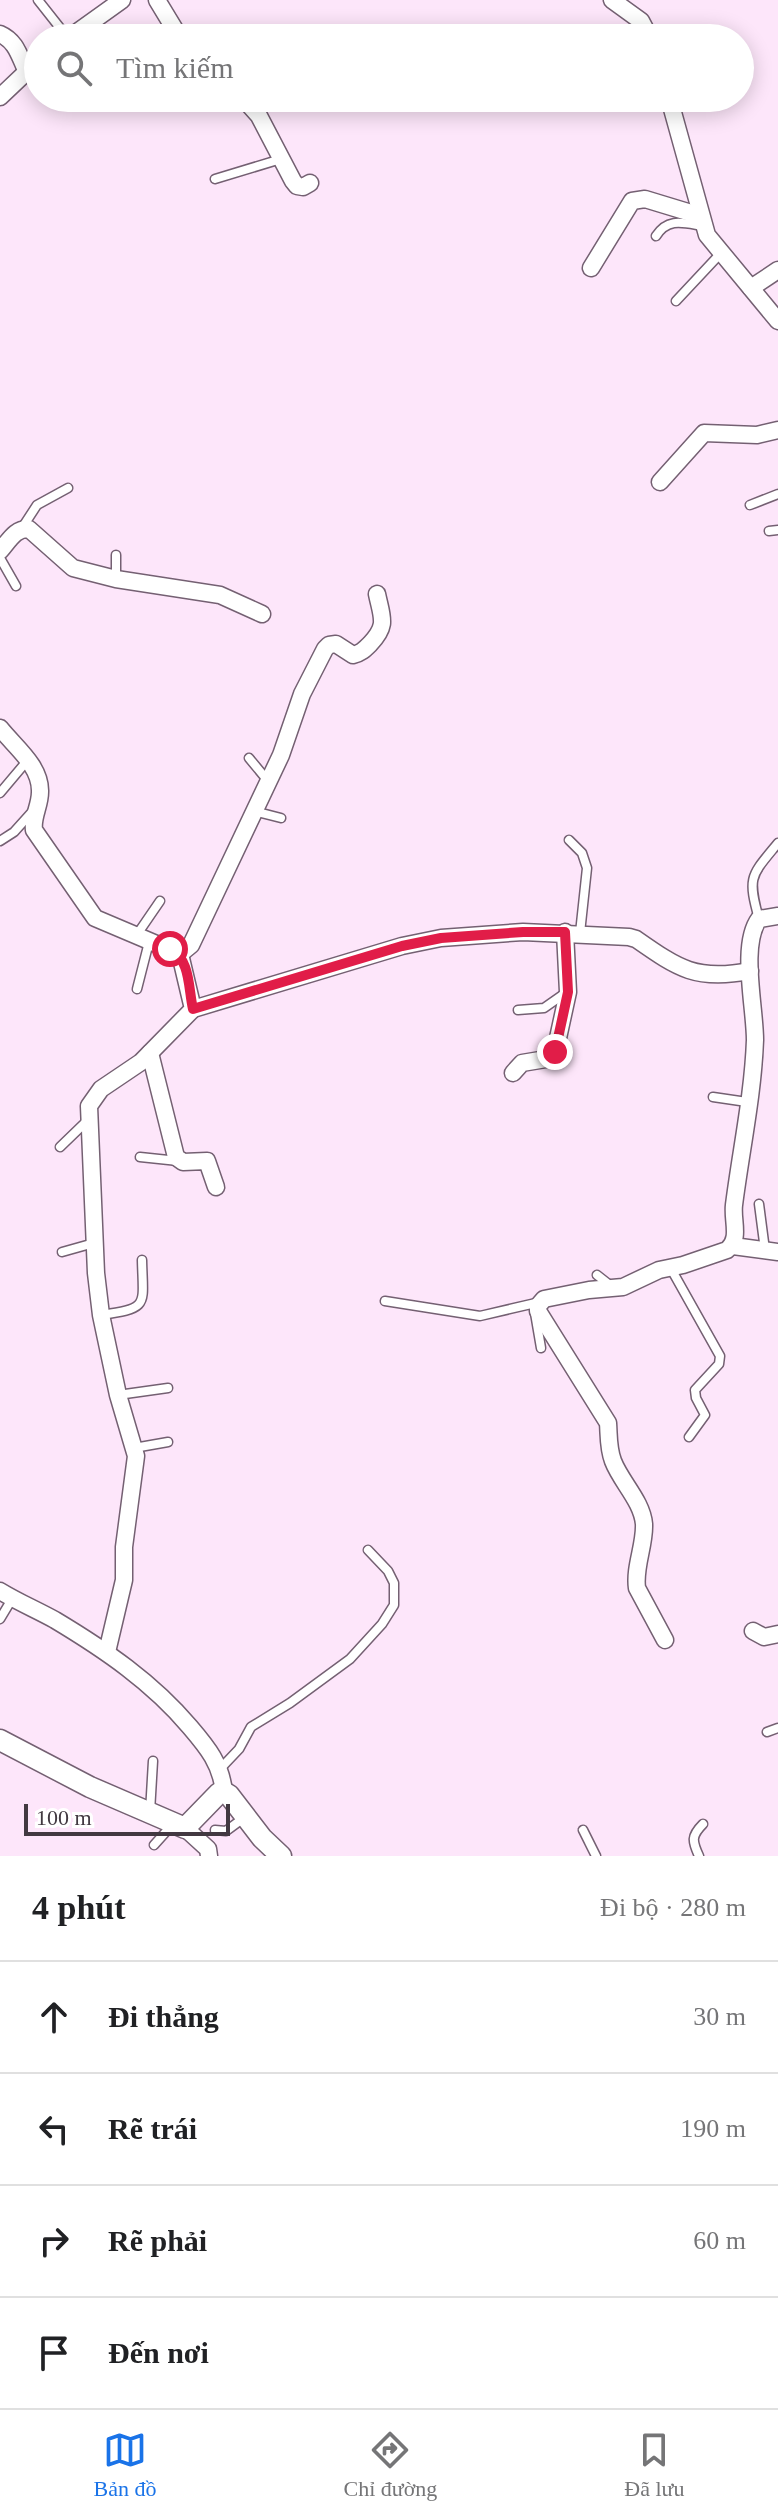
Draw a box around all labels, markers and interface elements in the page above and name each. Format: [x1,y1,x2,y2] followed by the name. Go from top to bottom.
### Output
[24,24,754,112] search box
[52,46,96,90] icon: search
[116,51,233,84] text: Tìm kiếm
[152,931,188,967] route start
[537,1034,573,1070] route end
[24,1800,230,1836] scale bar
[36,1805,92,1830] text: 100 m
[32,1889,126,1926] text: 4 phút
[600,1893,746,1922] text: Đi bộ · 280 m
[32,1995,76,2039] icon: ahead
[108,2000,219,2033] text: Đi thẳng
[693,2002,746,2031] text: 30 m
[32,2107,76,2151] icon: left
[108,2112,197,2145] text: Rẽ trái
[680,2114,746,2143] text: 190 m
[32,2219,76,2263] icon: right
[108,2224,207,2257] text: Rẽ phải
[693,2226,746,2255] text: 60 m
[32,2331,76,2375] icon: arrive
[108,2336,209,2369] text: Đến nơi
[94,2428,156,2502] tab: Bản đồ
[343,2428,437,2502] tab: Chỉ đường
[624,2428,685,2502] tab: Đã lưu

